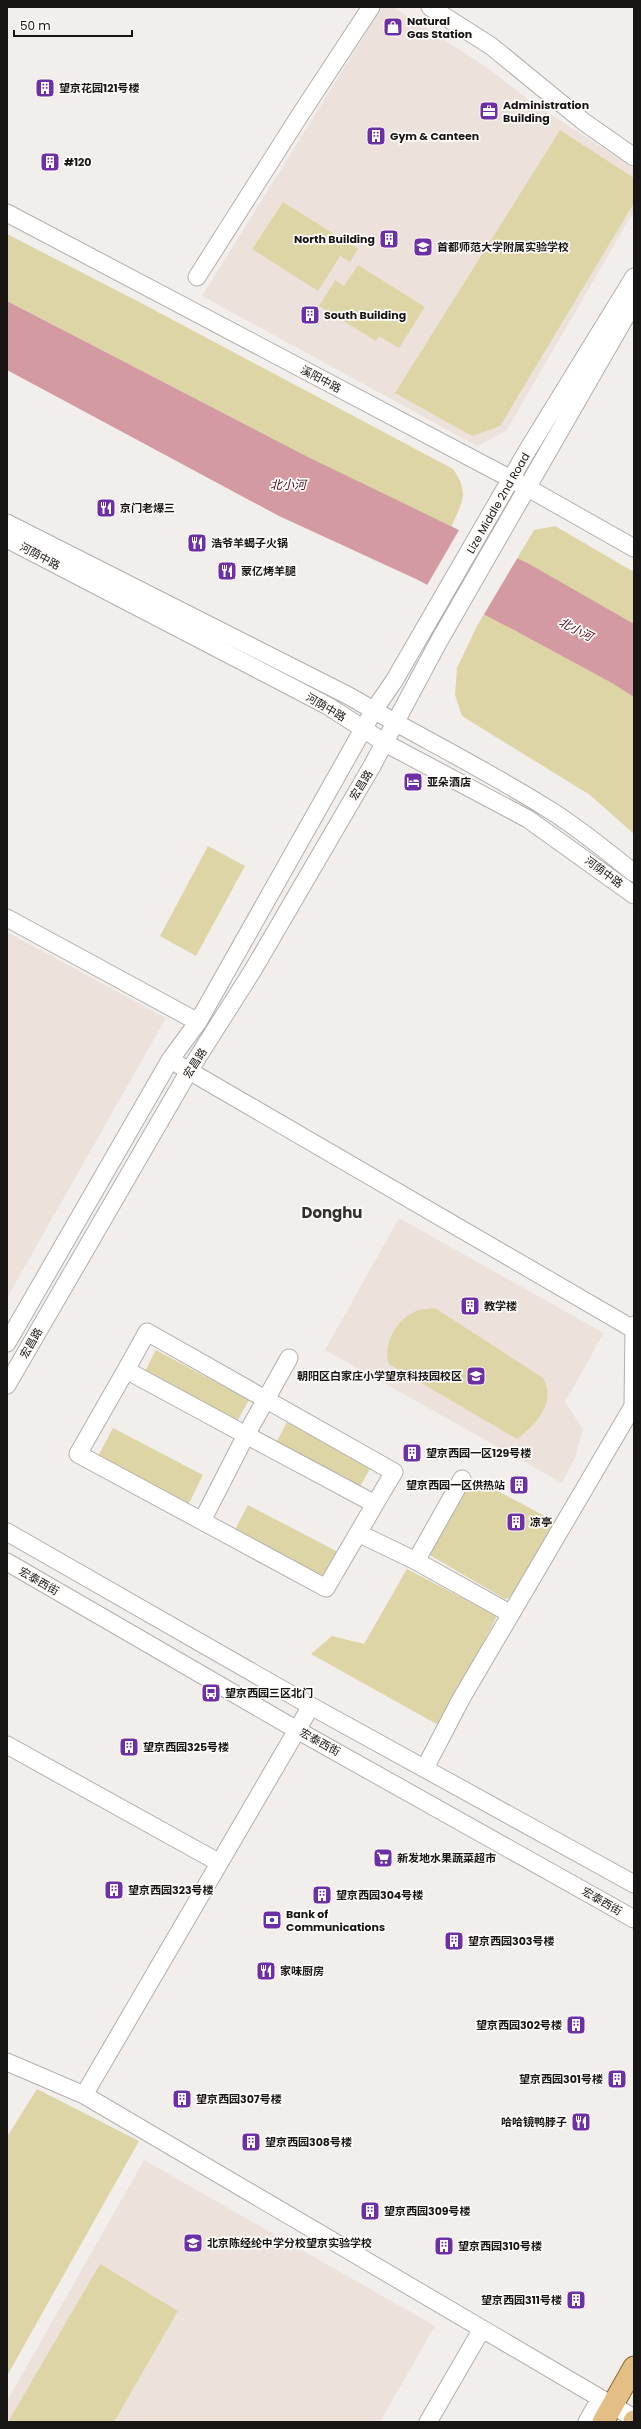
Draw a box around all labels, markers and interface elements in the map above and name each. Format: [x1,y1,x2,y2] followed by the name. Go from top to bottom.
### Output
[14,12,132,38] scale bar
[407,13,472,42] place label: Natural Gas Station
[382,16,404,38] shop icon: Natural Gas Station
[20,17,51,34] text: 50 m
[34,77,56,99] building icon: 望京花园121号楼
[59,80,140,96] place label: 望京花园121号楼
[503,97,589,126] place label: Administration Building
[478,100,500,122] office icon: Administration Building
[365,125,387,147] building icon: Gym & Canteen
[390,128,479,144] place label: Gym & Canteen
[39,151,61,173] building icon: #120
[64,154,92,170] place label: #120
[378,228,400,250] building icon: North Building
[294,231,375,247] place label: North Building
[412,236,434,258] school or university icon: 首都师范大学附属实验学校
[437,239,569,255] place label: 首都师范大学附属实验学校
[299,304,321,326] building icon: South Building
[324,307,406,323] place label: South Building
[298,362,344,396] street label: 溪阳中路
[463,450,533,556] street label: Lize Middle 2nd Road
[270,476,308,493] water label: 北小河
[95,497,117,519] restaurant icon: 京门老爆三
[120,500,175,516] place label: 京门老爆三
[186,532,208,554] restaurant icon: 浩爷羊蝎子火锅
[211,535,288,551] place label: 浩爷羊蝎子火锅
[17,539,63,573] street label: 河荫中路
[216,560,238,582] restaurant icon: 蒙亿烤羊腿
[241,563,296,579] place label: 蒙亿烤羊腿
[556,613,598,646] water label: 北小河
[303,689,349,725] street label: 河荫中路
[345,767,377,803] street label: 宏昌路
[402,771,424,793] hotel icon: 亚朵酒店
[427,774,471,790] place label: 亚朵酒店
[582,852,626,892] street label: 河荫中路
[179,1045,211,1081] street label: 宏昌路
[302,1202,362,1223] district label: Donghu
[459,1295,481,1317] building icon: 教学楼
[484,1298,517,1314] place label: 教学楼
[16,1325,46,1361] street label: 宏昌路
[465,1365,487,1387] school or university icon: 朝阳区白家庄小学望京科技园校区
[297,1368,462,1384] place label: 朝阳区白家庄小学望京科技园校区
[401,1442,423,1464] building icon: 望京西园一区129号楼
[426,1445,531,1461] place label: 望京西园一区129号楼
[508,1474,530,1496] building icon: 望京西园一区供热站
[406,1477,505,1493] place label: 望京西园一区供热站
[505,1511,527,1533] building icon: 凉亭
[530,1514,552,1530] place label: 凉亭
[16,1563,62,1599] street label: 宏泰西街
[200,1682,222,1704] bus stop icon: 望京西园三区北门
[225,1685,313,1701] place label: 望京西园三区北门
[297,1724,343,1760] street label: 宏泰西街
[118,1736,140,1758] building icon: 望京西园325号楼
[143,1739,229,1755] place label: 望京西园325号楼
[372,1847,394,1869] supermarket icon: 新发地水果蔬菜超市
[397,1850,496,1866] place label: 新发地水果蔬菜超市
[103,1879,125,1901] building icon: 望京西园323号楼
[128,1882,214,1898] place label: 望京西园323号楼
[579,1883,625,1919] street label: 宏泰西街
[311,1884,333,1906] building icon: 望京西园304号楼
[336,1887,423,1903] place label: 望京西园304号楼
[286,1906,385,1935] place label: Bank of Communications
[261,1909,283,1931] bank icon: Bank of Communications
[443,1930,465,1952] building icon: 望京西园303号楼
[468,1933,554,1949] place label: 望京西园303号楼
[255,1960,277,1982] restaurant icon: 家味厨房
[280,1963,324,1979] place label: 家味厨房
[565,2014,587,2036] building icon: 望京西园302号楼
[476,2017,562,2033] place label: 望京西园302号楼
[606,2068,628,2090] building icon: 望京西园301号楼
[519,2071,603,2087] place label: 望京西园301号楼
[171,2088,193,2110] building icon: 望京西园307号楼
[196,2091,282,2107] place label: 望京西园307号楼
[570,2111,592,2133] restaurant icon: 哈哈镜鸭脖子
[501,2114,567,2130] place label: 哈哈镜鸭脖子
[240,2131,262,2153] building icon: 望京西园308号楼
[265,2134,352,2150] place label: 望京西园308号楼
[359,2200,381,2222] building icon: 望京西园309号楼
[384,2203,471,2219] place label: 望京西园309号楼
[182,2232,204,2254] school or university icon: 北京陈经纶中学分校望京实验学校
[207,2235,372,2251] place label: 北京陈经纶中学分校望京实验学校
[433,2235,455,2257] building icon: 望京西园310号楼
[458,2238,542,2254] place label: 望京西园310号楼
[565,2289,587,2311] building icon: 望京西园311号楼
[481,2292,562,2308] place label: 望京西园311号楼

